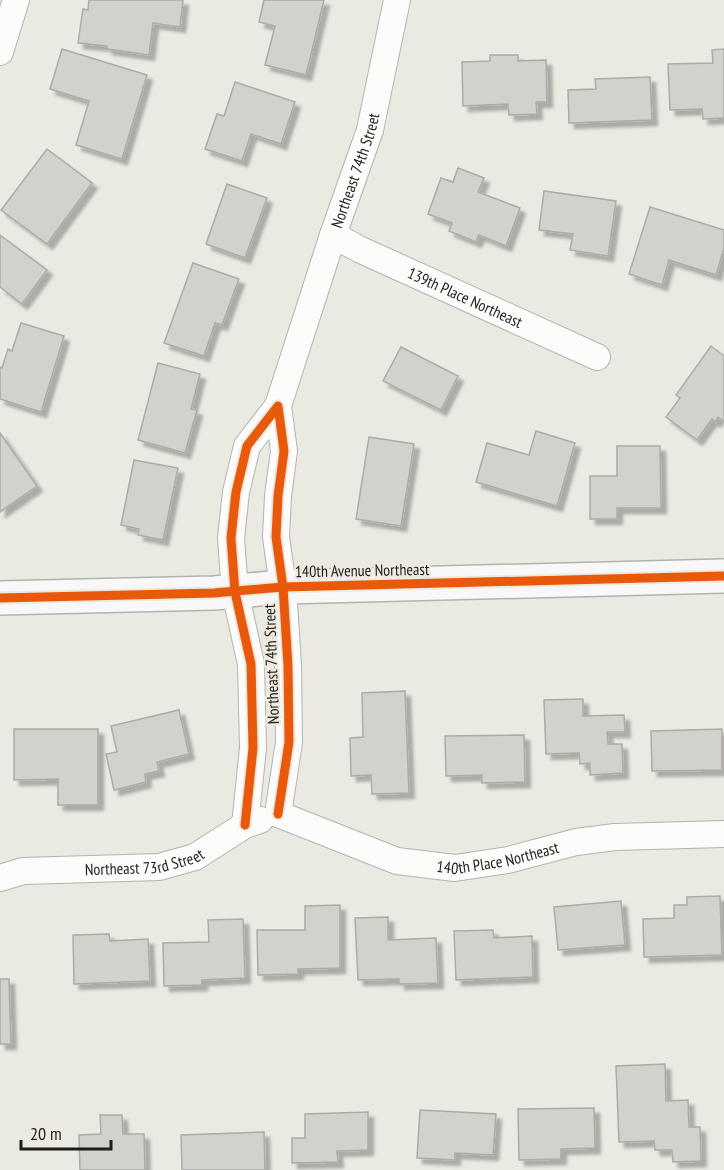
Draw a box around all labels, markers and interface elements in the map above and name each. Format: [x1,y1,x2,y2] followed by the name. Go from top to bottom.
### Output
[326,110,383,231] street label: Northeast 74th Street
[404,262,526,332] street label: 139th Place Northeast
[295,559,430,581] street label: 140th Avenue Northeast
[259,603,283,724] street label: Northeast 74th Street
[436,837,561,878] street label: 140th Place Northeast
[84,844,208,879] street label: Northeast 73rd Street
[21,1113,111,1151] scale bar
[30,1122,62,1145] text: 20 m

